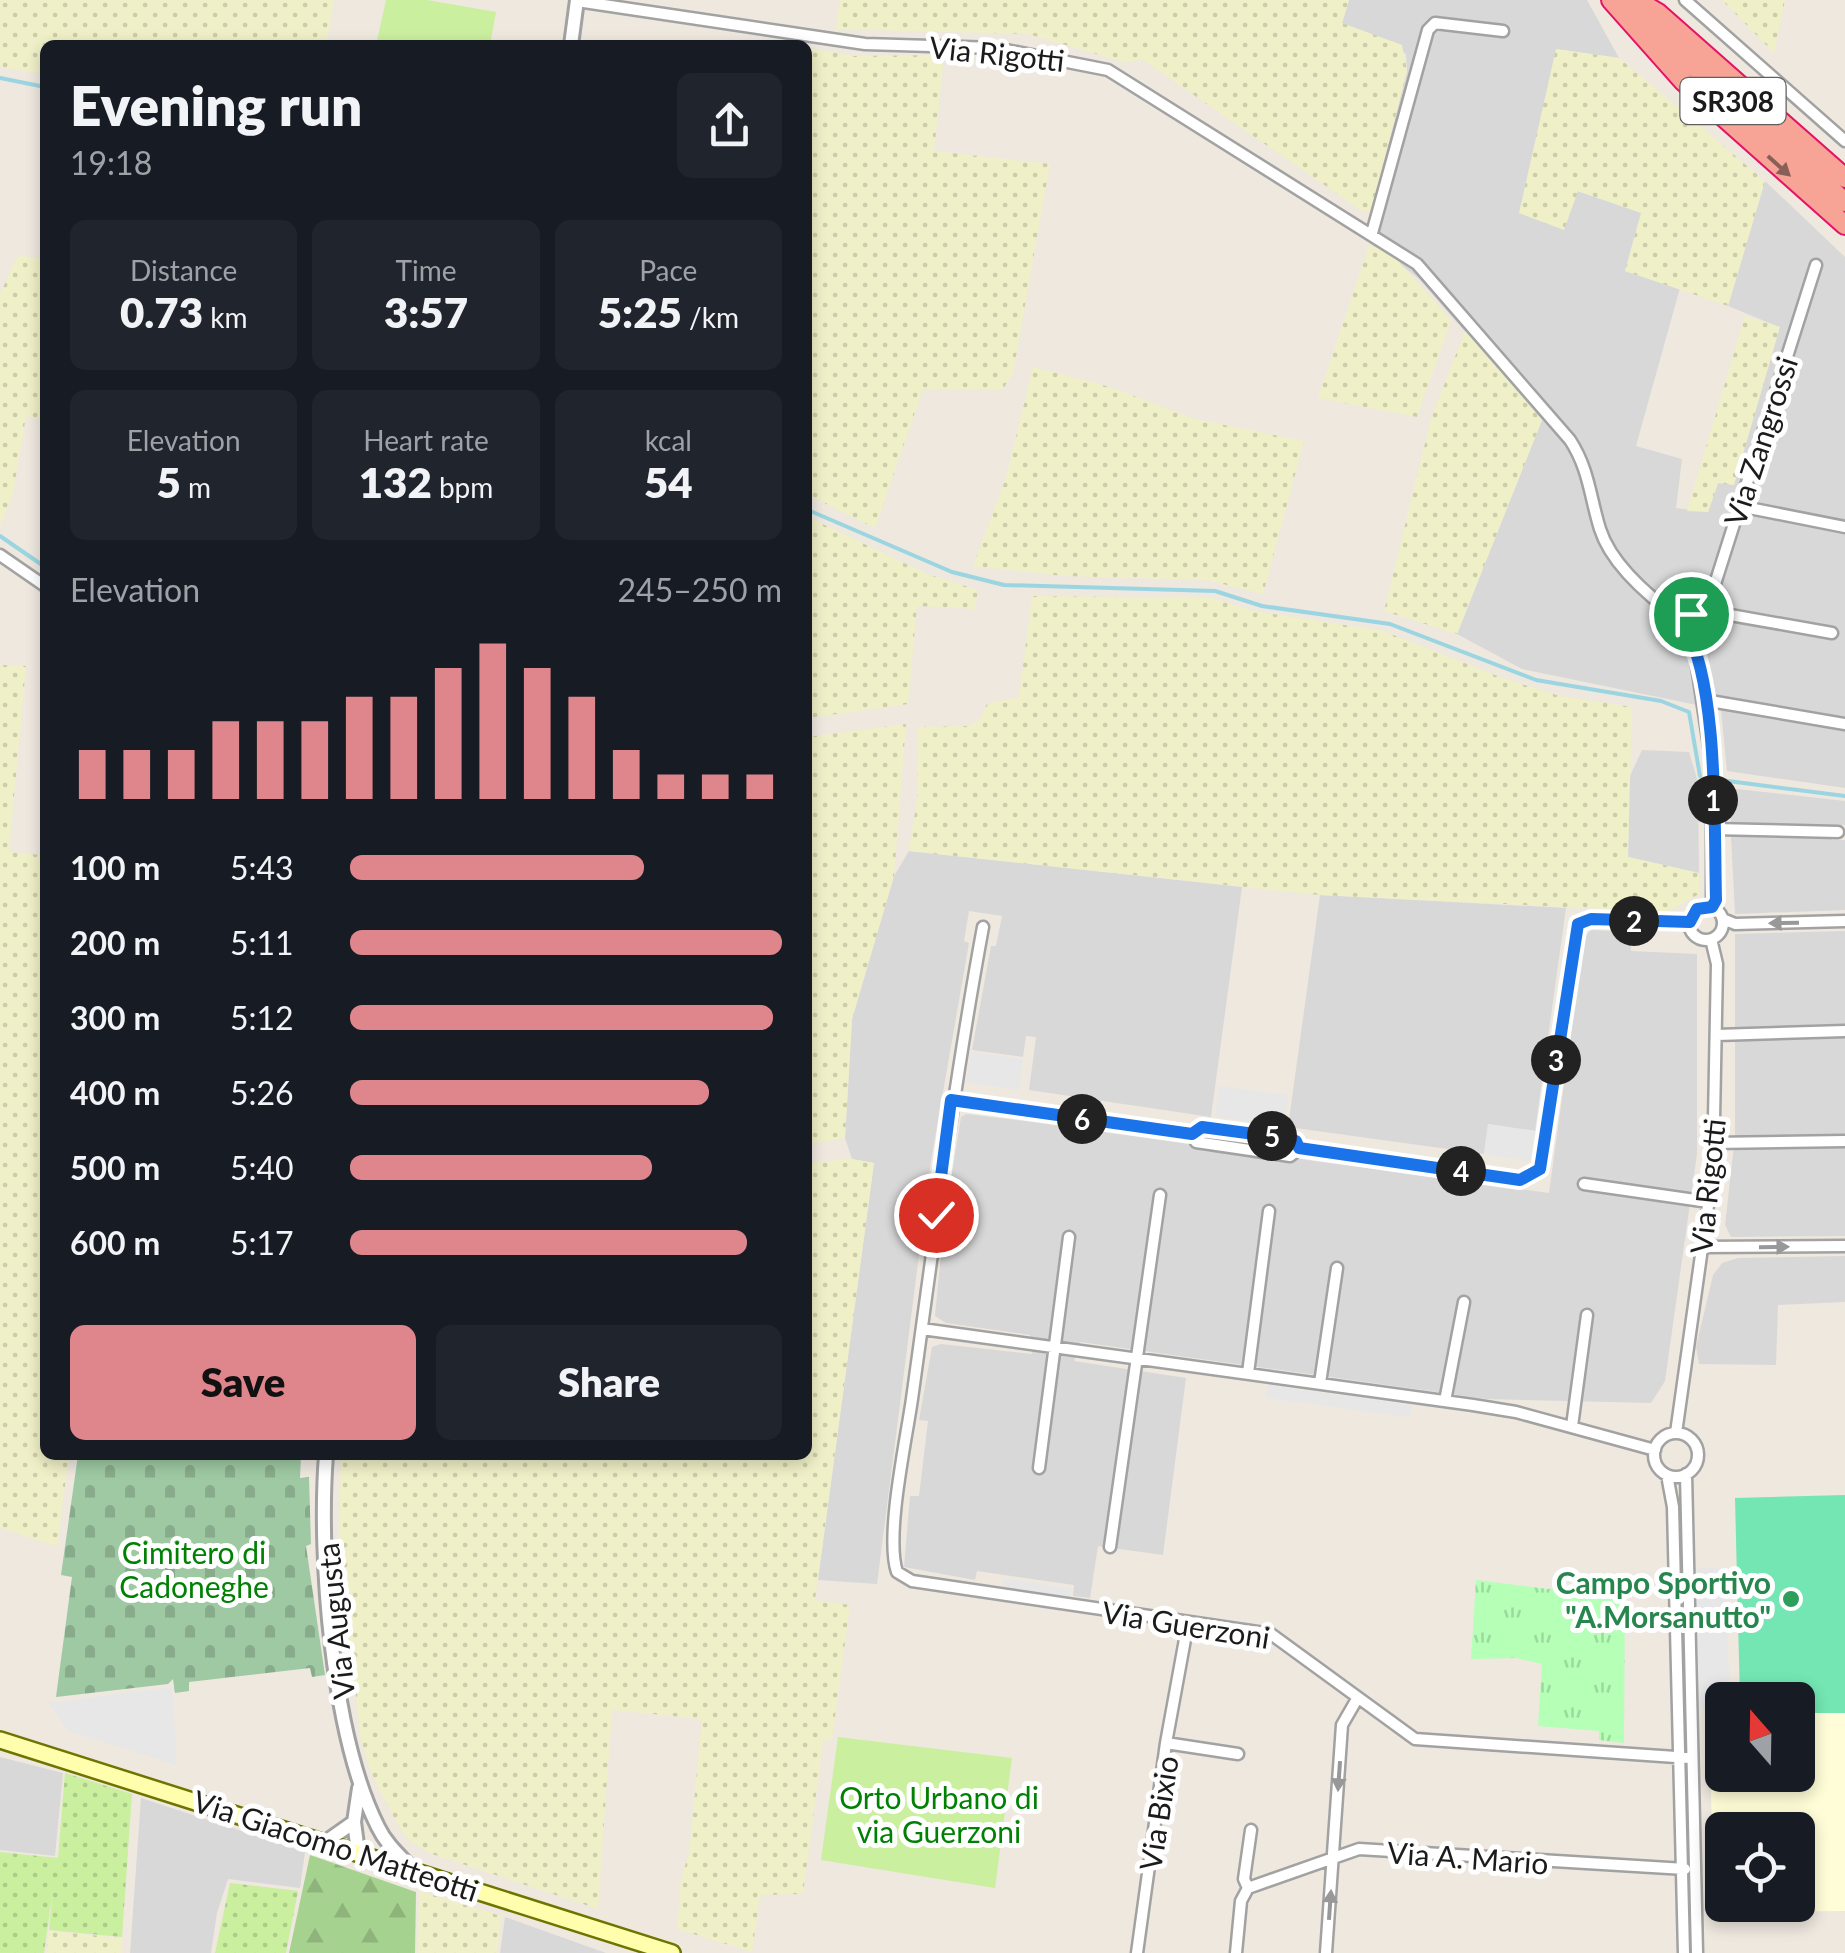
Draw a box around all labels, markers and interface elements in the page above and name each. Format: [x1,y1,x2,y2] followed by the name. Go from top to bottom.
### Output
[928,28,1066,78] street label: Via Rigotti
[70,72,362,138] text: Evening run
[677,73,782,178] button: share
[1680,78,1786,124] road number: SR308
[70,143,152,182] text: 19:18
[1766,155,1791,177] one-way arrow
[130,253,237,287] text: Distance
[396,253,456,287] text: Time
[639,253,697,287] text: Pace
[120,287,203,337] text: 0.73
[384,287,468,337] text: 3:57
[598,287,682,337] text: 5:25
[203,300,247,334] text: km
[682,300,739,334] text: /km
[1716,352,1804,530] street label: Via Zangrossi
[127,423,241,457] text: Elevation
[363,423,489,457] text: Heart rate
[645,423,692,457] text: kcal
[156,457,181,507] text: 5
[359,457,432,507] text: 132
[644,457,693,507] text: 54
[181,470,211,504] text: m
[432,470,493,504] text: bpm
[70,570,200,609] text: Elevation
[618,570,782,609] text: 245–250 m
[1649,572,1734,657] pin
[1664,587,1719,642] icon: arrive
[1688,775,1738,825] pin: 1
[1705,783,1721,817] text: 1
[70,848,160,887] text: 100 m
[230,848,294,887] text: 5:43
[1609,896,1659,946] pin: 2
[1626,904,1642,938] text: 2
[1767,915,1799,931] one-way arrow
[70,923,160,962] text: 200 m
[230,923,294,962] text: 5:11
[70,998,160,1037] text: 300 m
[230,998,294,1037] text: 5:12
[1531,1035,1581,1085] pin: 3
[1548,1043,1564,1077] text: 3
[70,1073,160,1112] text: 400 m
[230,1073,294,1112] text: 5:26
[1057,1094,1107,1144] pin: 6
[1074,1102,1090,1136] text: 6
[1247,1111,1297,1161] pin: 5
[1682,1117,1732,1255] street label: Via Rigotti
[1264,1119,1280,1153] text: 5
[1436,1146,1486,1196] pin: 4
[70,1148,160,1187] text: 500 m
[230,1148,294,1187] text: 5:40
[1453,1154,1469,1188] text: 4
[894,1173,979,1258] pin
[909,1188,964,1243] icon: check
[70,1223,160,1262] text: 600 m
[230,1223,294,1262] text: 5:17
[1758,1239,1790,1255] one-way arrow
[70,1325,416,1440] button: Save
[436,1325,782,1440] button: Share
[119,1534,269,1604] park label: Cimitero di Cadoneghe
[309,1541,361,1701] street label: Via Augusta
[1556,1564,1771,1634] place label: Campo Sportivo "A.Morsanutto"
[1780,1588,1802,1610] marker: Campo Sportivo "A.Morsanutto"
[1099,1593,1273,1655] street label: Via Guerzoni
[1705,1682,1815,1792] north arrow
[1705,1682,1815,1922] map controls
[1131,1753,1185,1873] street label: Via Bixio
[1331,1761,1347,1793] one-way arrow
[839,1779,1039,1849] park label: Orto Urbano di via Guerzoni
[189,1782,483,1908] street label: Via Giacomo Matteotti
[1705,1812,1815,1922] button: locate
[1386,1833,1550,1881] street label: Via A. Mario
[1322,1889,1338,1920] one-way arrow

